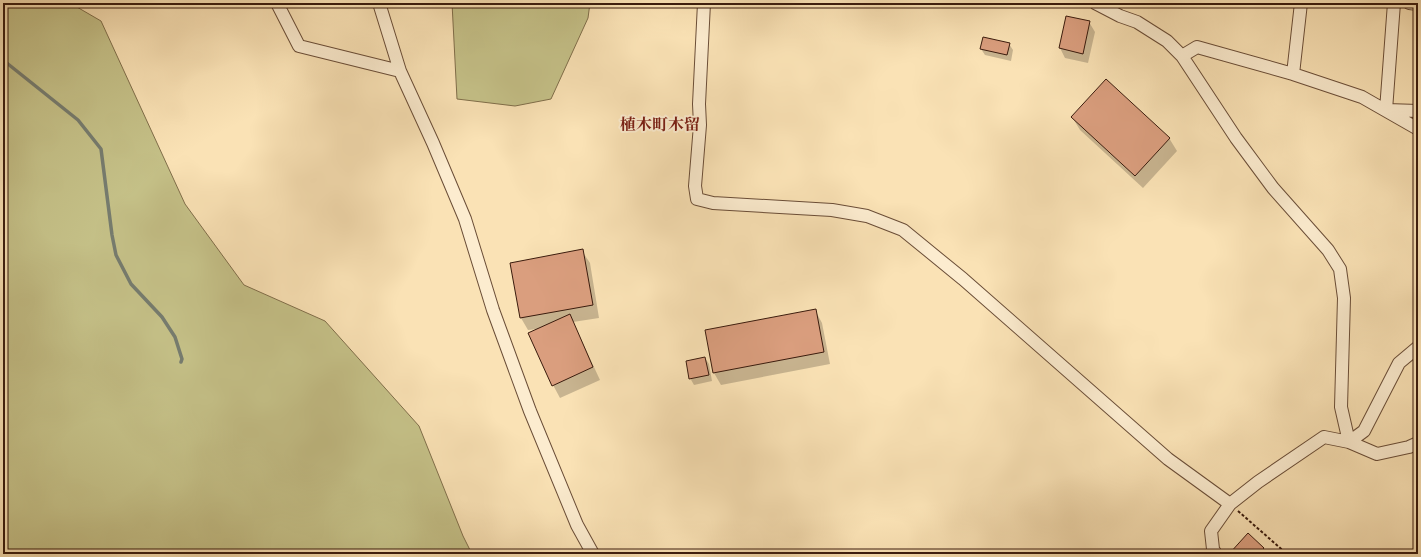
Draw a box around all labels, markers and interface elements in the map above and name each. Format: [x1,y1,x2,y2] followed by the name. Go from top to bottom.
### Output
[620,115,700,135] district label: 植木町木留

